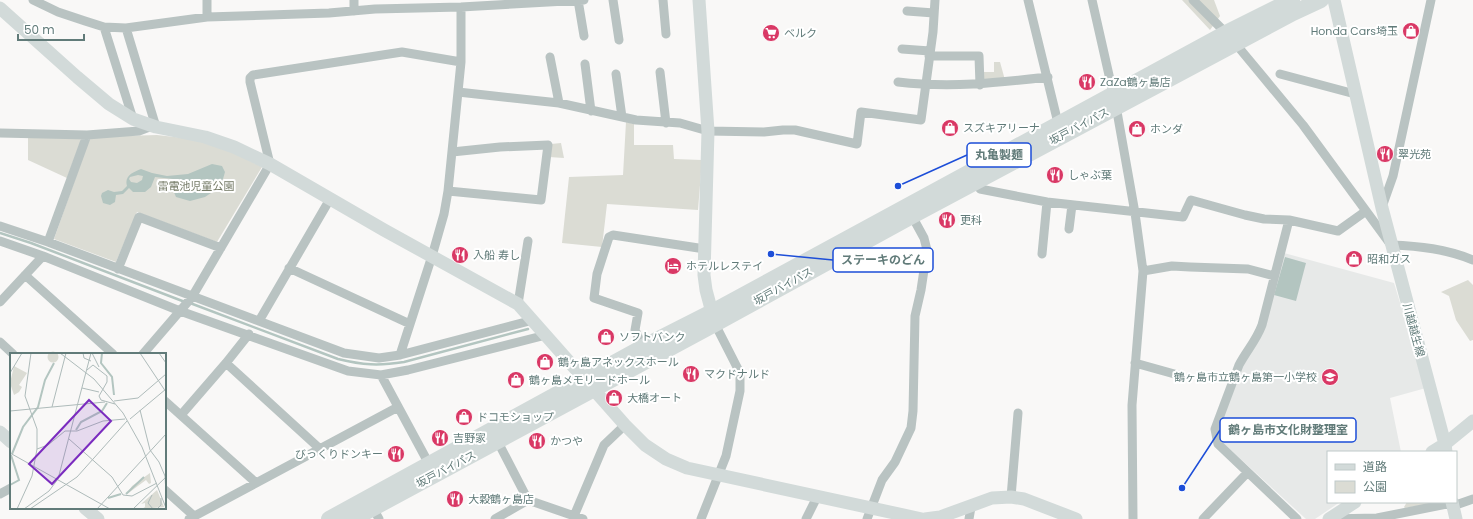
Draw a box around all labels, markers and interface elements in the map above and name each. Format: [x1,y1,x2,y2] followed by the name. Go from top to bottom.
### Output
[18,16,84,42] scale bar
[24,21,55,38] text: 50 m
[1401,21,1421,41] shop icon: Honda Cars埼玉
[761,23,781,43] supermarket icon: ベルク
[1311,23,1398,39] place label: Honda Cars埼玉
[784,25,817,41] place label: ベルク
[1077,72,1097,92] restaurant icon: ZaZa鶴ヶ島店
[1100,74,1171,90] place label: ZaZa鶴ヶ島店
[1046,103,1112,149] street label: 坂戸バイパス
[940,118,960,138] shop icon: スズキアリーナ
[1127,119,1147,139] shop icon: ホンダ
[963,120,1040,136] place label: スズキアリーナ
[1150,121,1183,137] place label: ホンダ
[967,143,1031,167] callout: 丸亀製麺
[1375,144,1395,164] restaurant icon: 翠光苑
[975,146,1023,163] text: 丸亀製麺
[1398,146,1431,162] place label: 翠光苑
[1045,165,1065,185] restaurant icon: しゃぶ葉
[1068,167,1112,183] place label: しゃぶ葉
[158,178,235,194] park label: 雷電池児童公園
[937,210,957,230] restaurant icon: 更科
[960,212,982,228] place label: 更科
[450,245,470,265] restaurant icon: 入船 寿し
[473,247,520,263] place label: 入船 寿し
[833,248,933,272] callout: ステーキのどん
[1344,249,1364,269] shop icon: 昭和ガス
[841,251,925,268] text: ステーキのどん
[1367,251,1411,267] place label: 昭和ガス
[663,256,683,276] hotel icon: ホテルレステイ
[686,258,763,274] place label: ホテルレステイ
[750,263,816,309] street label: 坂戸バイパス
[1399,301,1429,359] street label: 川越越生線
[596,327,616,347] shop icon: ソフトバンク
[619,329,686,345] place label: ソフトバンク
[535,352,555,372] shop icon: 鶴ヶ島アネックスホール
[10,353,166,509] inset map
[558,354,679,370] place label: 鶴ヶ島アネックスホール
[681,364,701,384] restaurant icon: マクドナルド
[704,366,770,382] place label: マクドナルド
[1320,367,1340,387] school or university icon: 鶴ヶ島市立鶴ヶ島第一小学校
[1174,369,1317,385] place label: 鶴ヶ島市立鶴ヶ島第一小学校
[506,370,526,390] shop icon: 鶴ヶ島メモリードホール
[529,372,650,388] place label: 鶴ヶ島メモリードホール
[604,388,624,408] shop icon: 大橋オート
[627,390,682,406] place label: 大橋オート
[454,407,474,427] shop icon: ドコモショップ
[477,409,554,425] place label: ドコモショップ
[1220,418,1356,442] callout: 鶴ヶ島市文化財整理室
[1228,421,1348,438] text: 鶴ヶ島市文化財整理室
[430,428,450,448] restaurant icon: 吉野家
[453,430,486,446] place label: 吉野家
[527,431,547,451] restaurant icon: かつや
[550,433,583,449] place label: かつや
[386,444,406,464] restaurant icon: びっくりドンキー
[295,446,383,462] place label: びっくりドンキー
[413,446,479,492] street label: 坂戸バイパス
[1327,451,1457,503] legend
[1363,458,1387,475] text: 道路
[1363,478,1387,495] text: 公園
[445,489,465,509] restaurant icon: 大穀鶴ヶ島店
[468,491,534,507] place label: 大穀鶴ヶ島店

